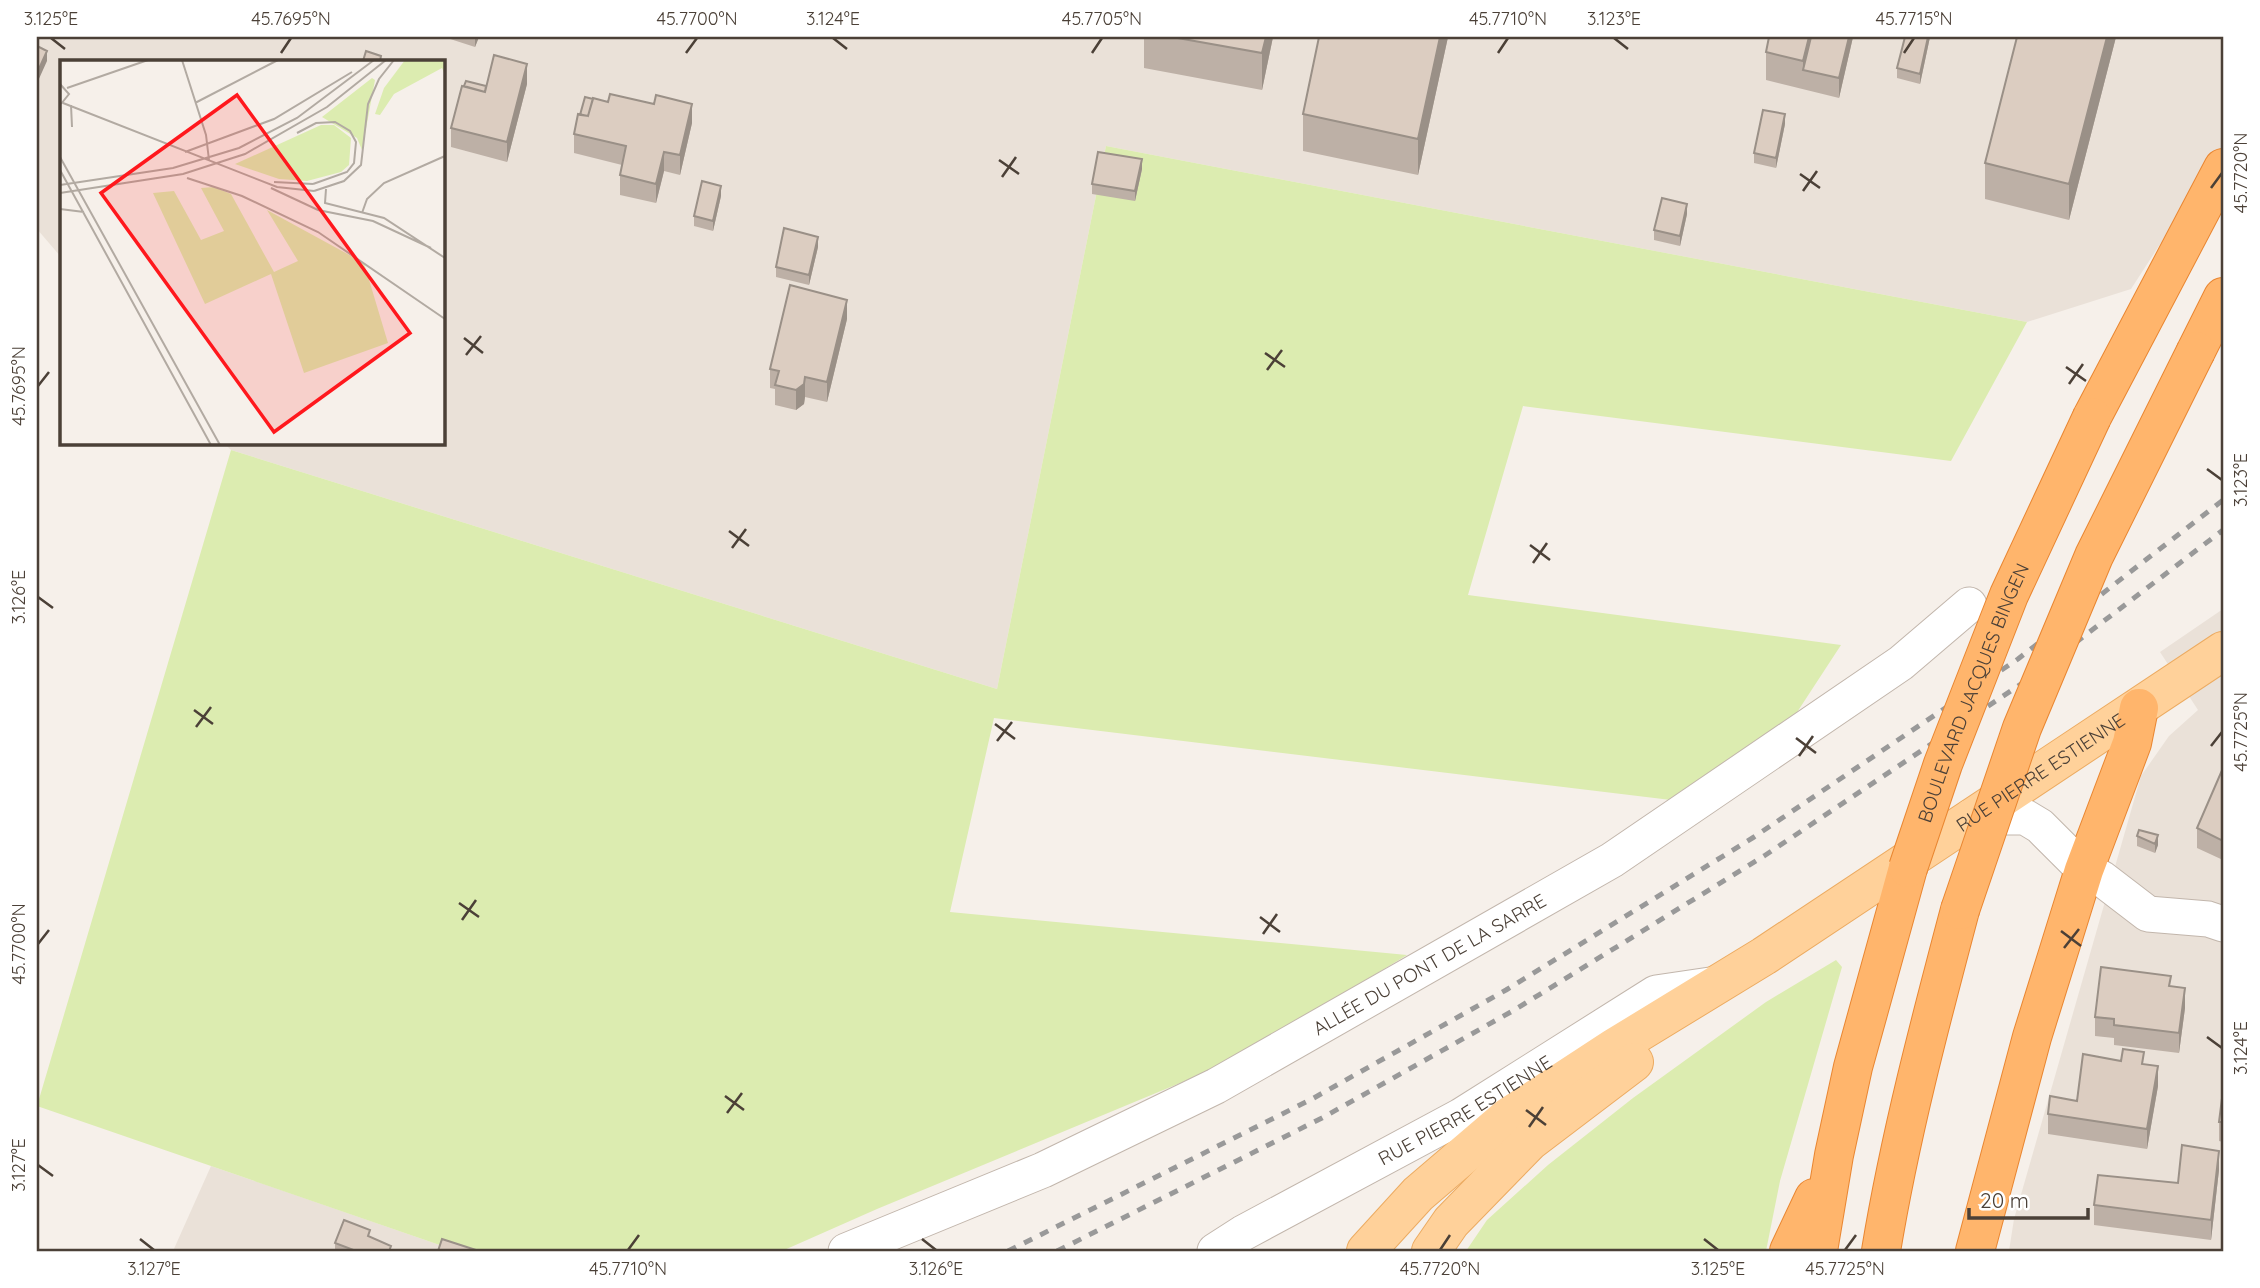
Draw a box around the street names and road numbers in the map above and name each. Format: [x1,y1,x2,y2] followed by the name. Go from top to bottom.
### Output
[1912,559,2034,826] street label: BOULEVARD JACQUES BINGEN
[1952,708,2129,837] street label: RUE PIERRE ESTIENNE
[1309,888,1550,1040] street label: ALLÉE DU PONT DE LA SARRE
[1374,1050,1556,1170] street label: RUE PIERRE ESTIENNE

